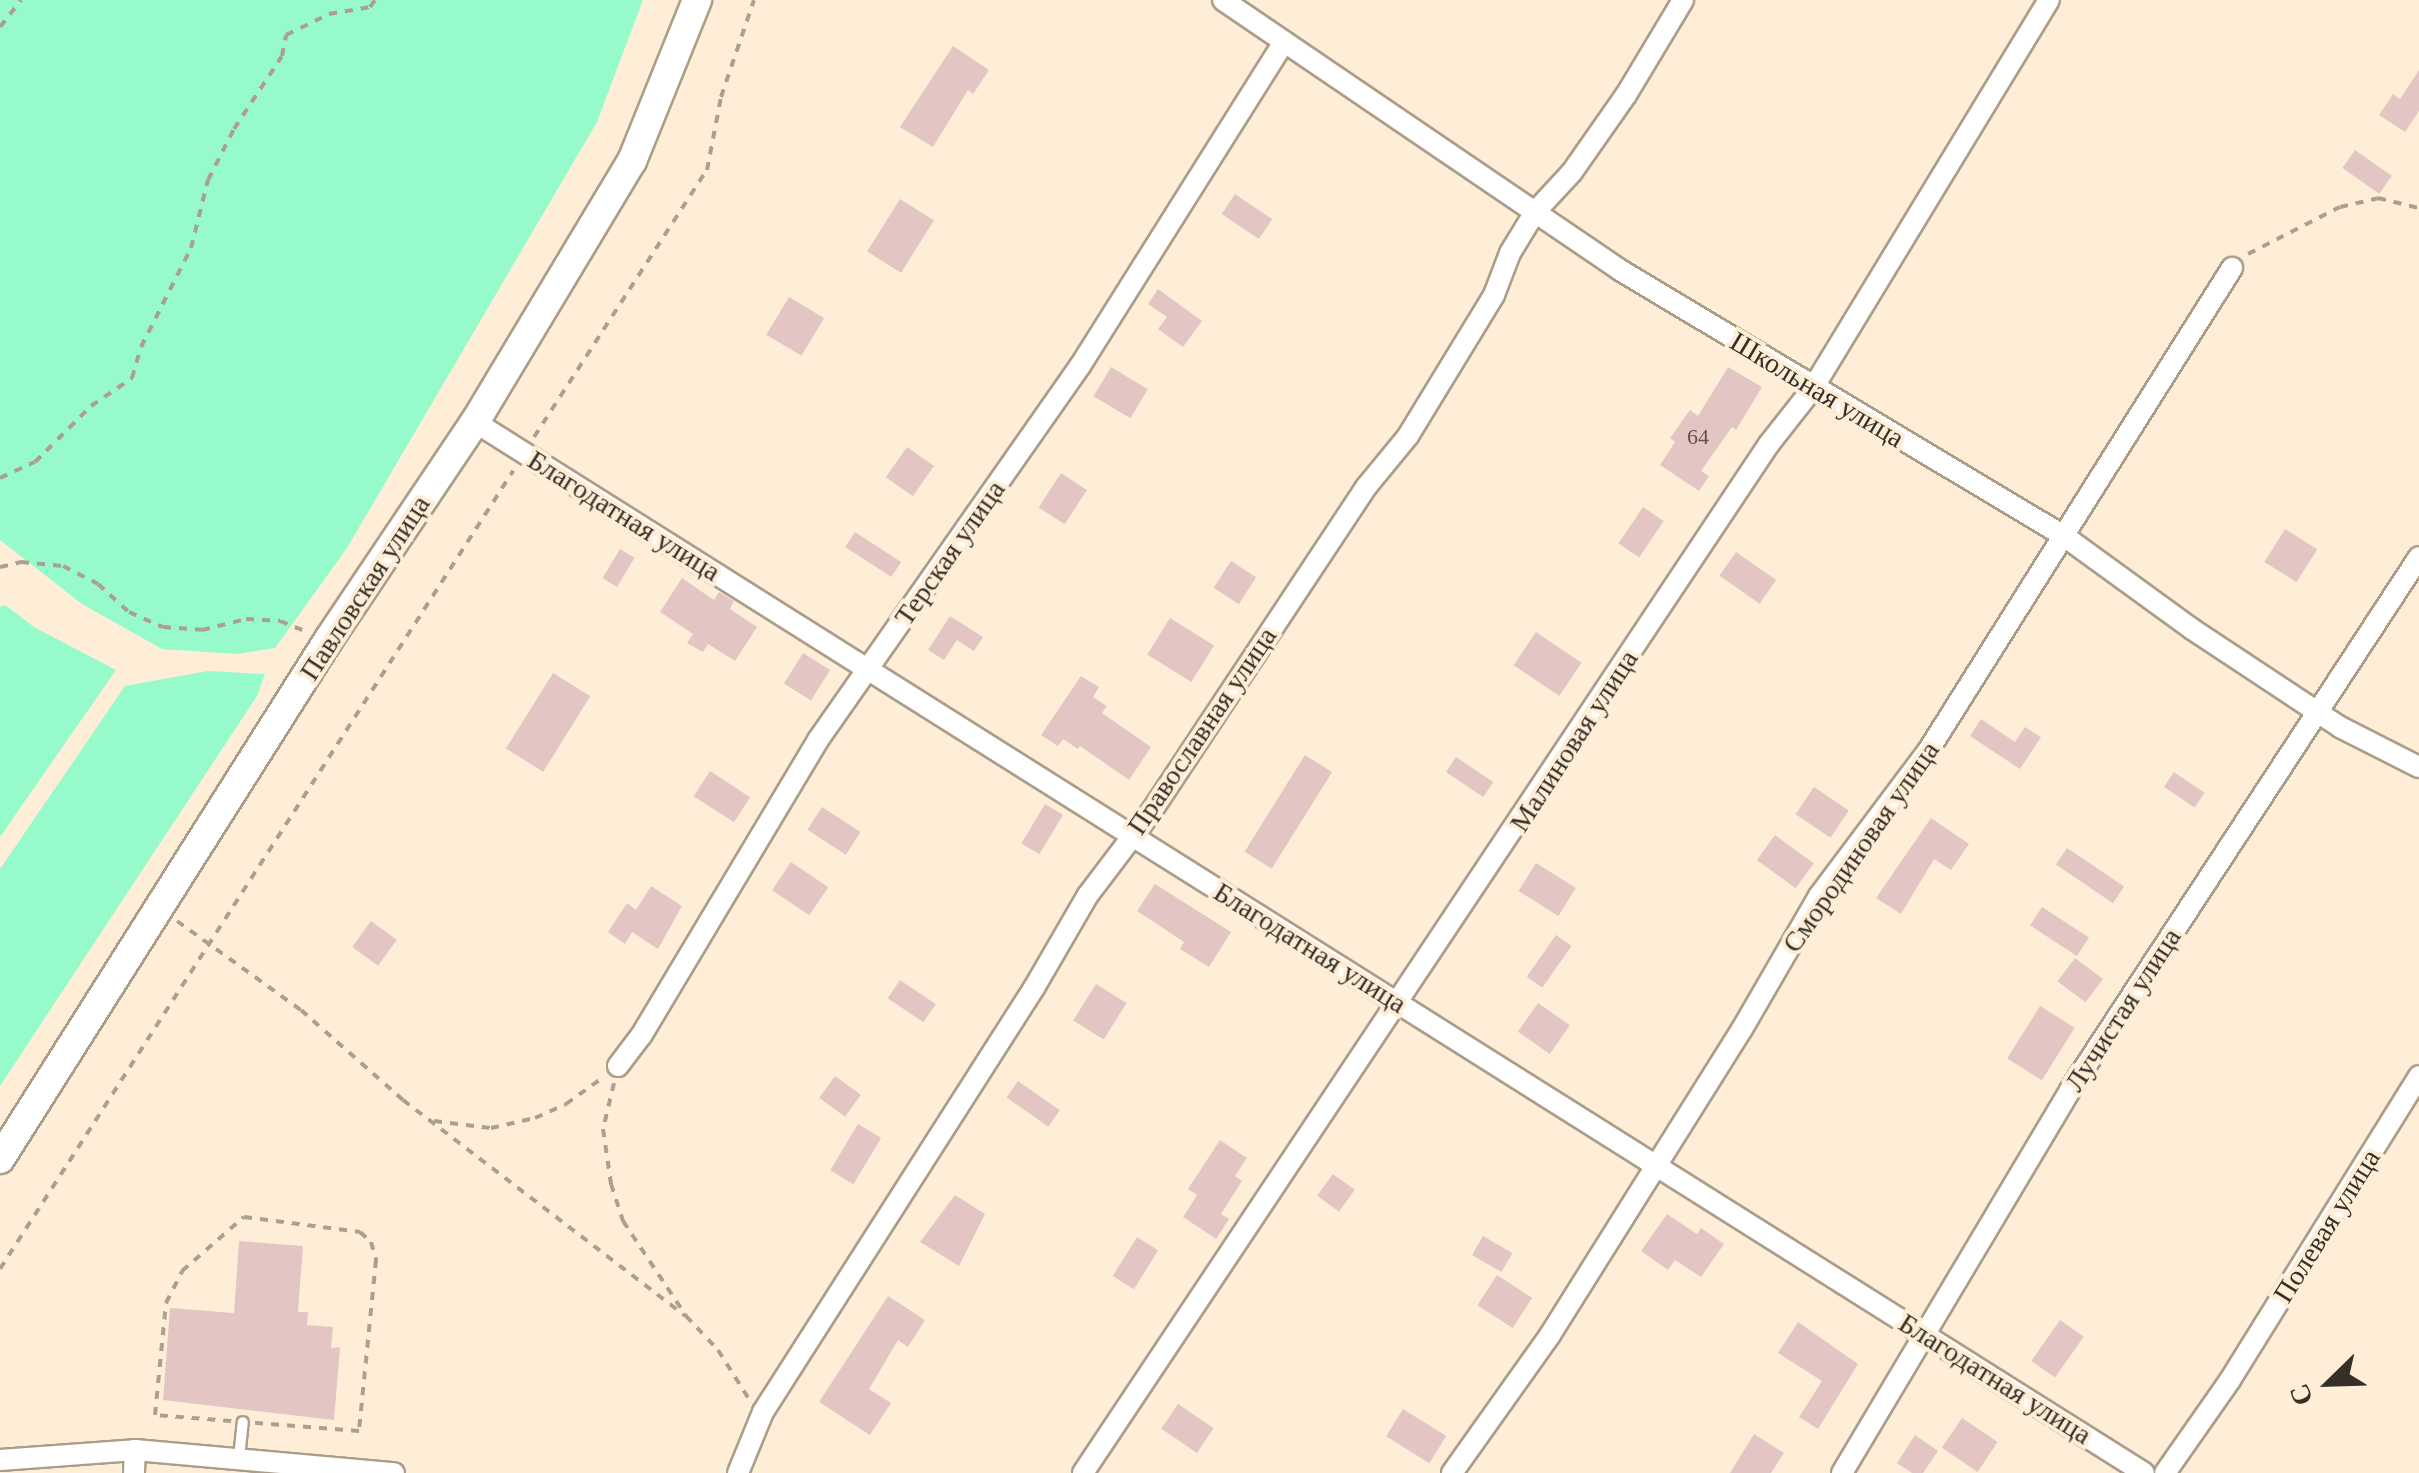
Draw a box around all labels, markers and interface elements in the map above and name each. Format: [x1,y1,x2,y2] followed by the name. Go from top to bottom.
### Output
[1724,325,1910,455] street label: Школьная улица
[1687,424,1709,450] house number: 64
[522,443,726,589] street label: Благодатная улица
[888,474,1012,632] street label: Терская улица
[293,489,437,687] street label: Павловская улица
[1120,621,1284,841] street label: Православная улица
[1503,644,1645,838] street label: Малиновая улица
[1776,735,1946,959] street label: Смородиновая улица
[1208,875,1412,1021] street label: Благодатная улица
[2058,922,2188,1098] street label: Лучистая улица
[2267,1143,2387,1309] street label: Полевая улица
[1893,1306,2097,1452] street label: Благодатная улица
[2279,1333,2379,1433] north arrow
[2283,1380,2319,1410] text: С

